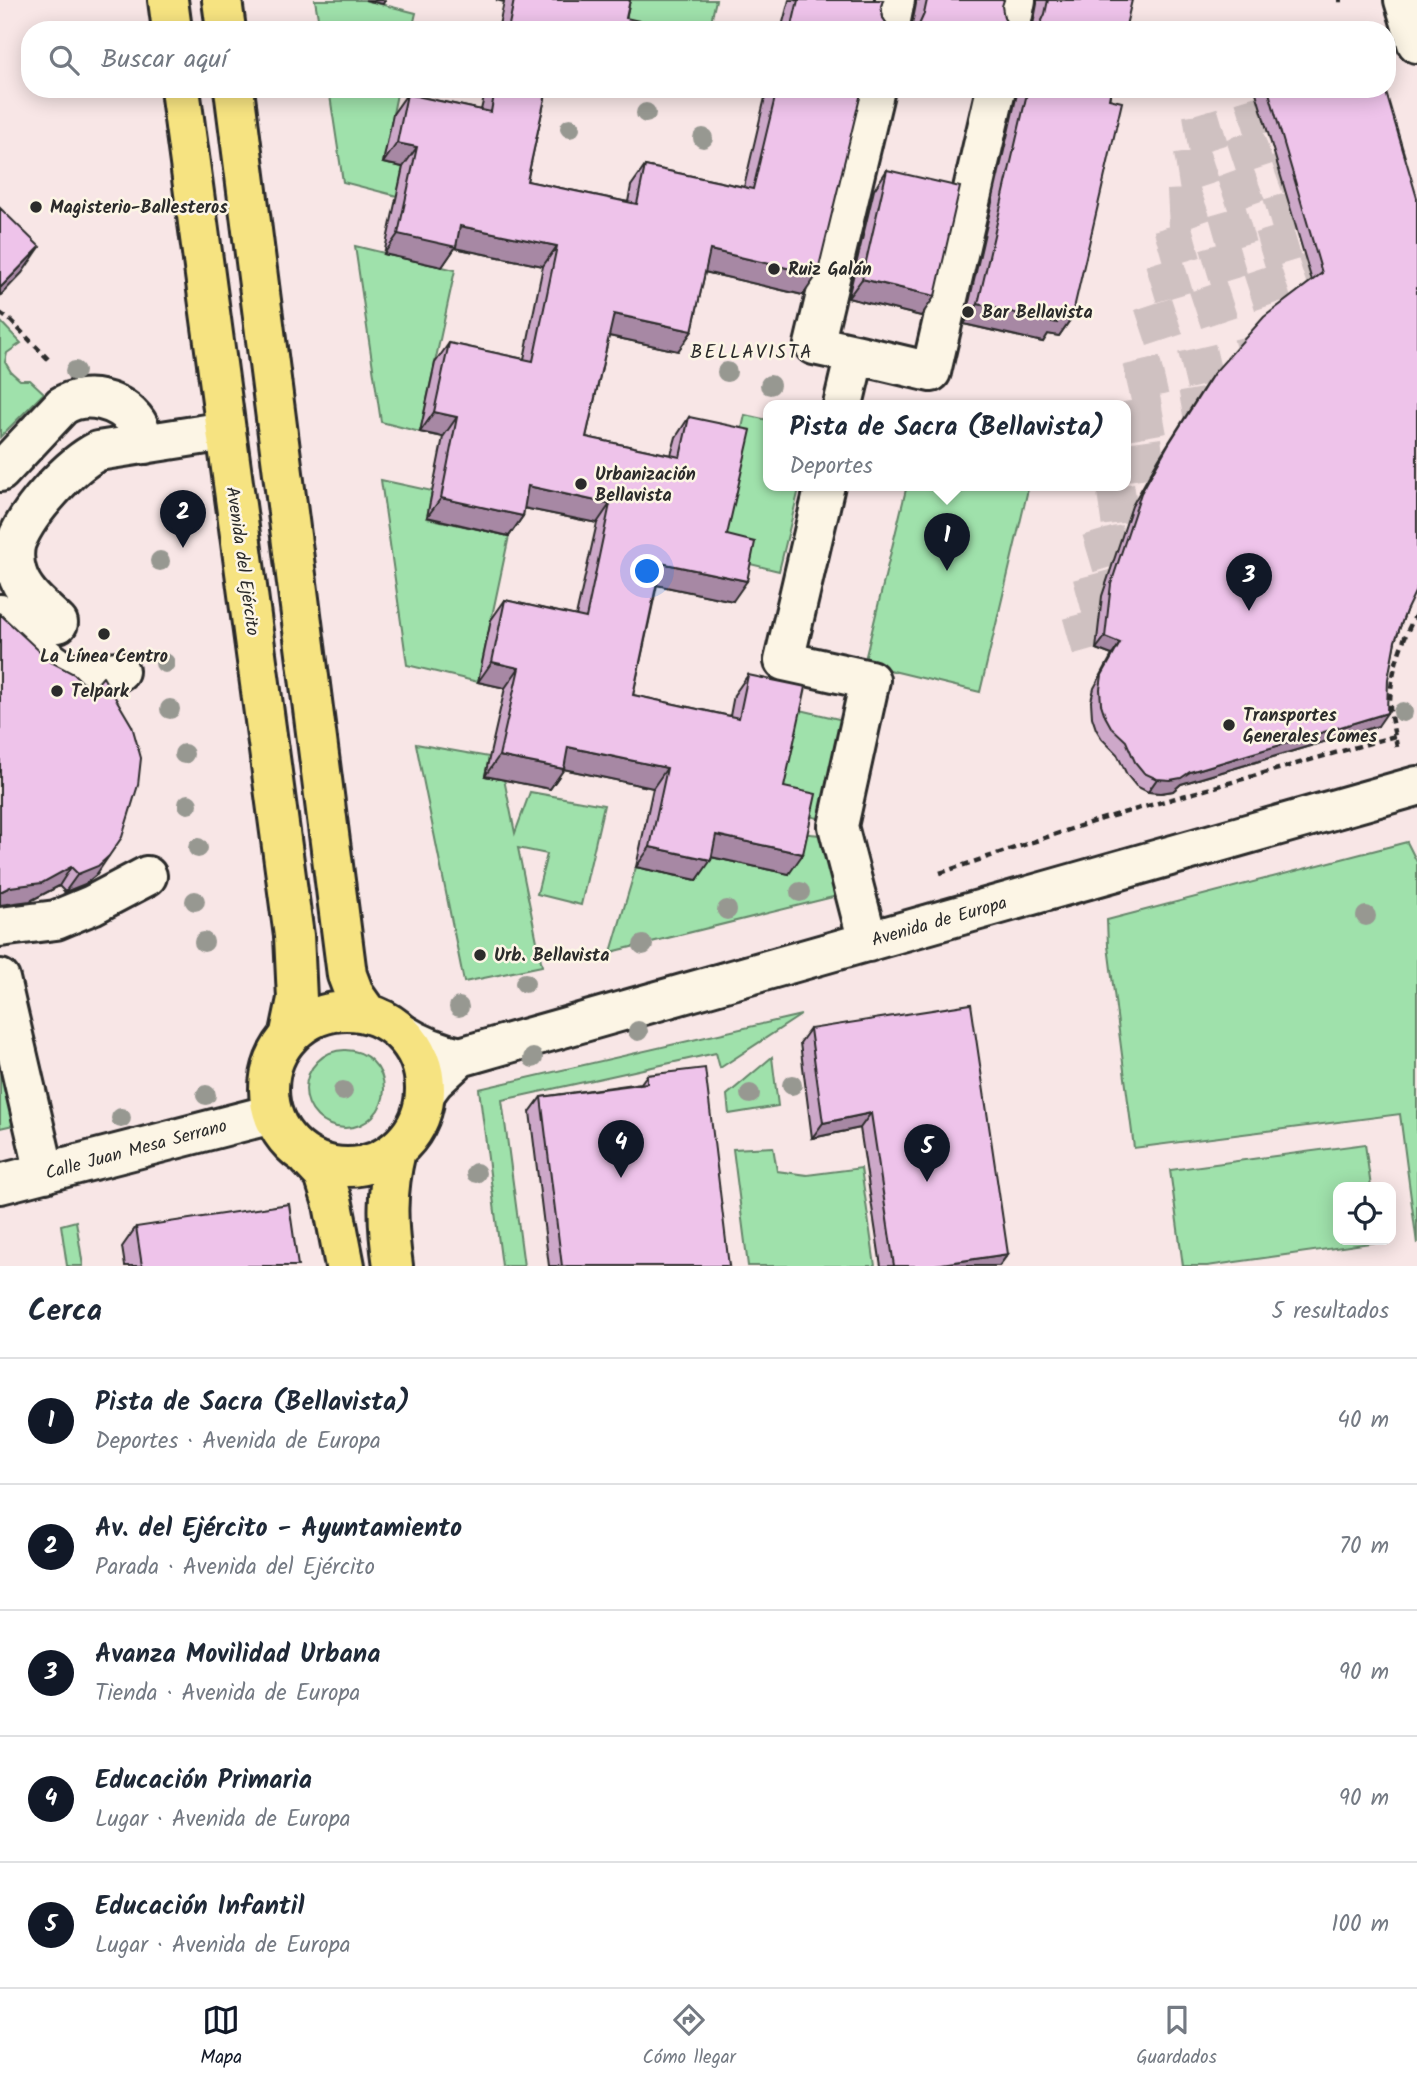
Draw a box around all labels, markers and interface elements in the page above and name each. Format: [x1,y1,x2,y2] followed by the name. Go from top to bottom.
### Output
[21,21,1396,98] search box
[101,39,227,81] text: Buscar aquí
[45,41,83,79] icon: search
[50,194,228,223] place label: Magisterio-Ballesteros
[28,199,44,215] marker: Magisterio-Ballesteros
[788,256,872,285] place label: Ruiz Galán
[766,261,782,277] marker: Ruiz Galán
[982,299,1093,328] place label: Bar Bellavista
[960,304,976,320] marker: Bar Bellavista
[690,338,814,368] district label: BELLAVISTA
[763,400,1131,491] popup
[790,407,1104,449] text: Pista de Sacra (Bellavista)
[790,449,873,485] text: Deportes
[595,461,696,511] place label: Urbanización Bellavista
[573,476,589,492] marker: Urbanización Bellavista
[217,485,266,638] street label: Avenida del Ejército
[160,490,206,548] pin: 2
[924,513,970,571] pin: 1
[1226,553,1272,611] pin: 3
[630,554,664,588] your location
[96,626,112,642] marker: La Línea Centro
[40,643,168,672] place label: La Línea Centro
[71,678,130,707] place label: Telpark
[49,683,65,699] marker: Telpark
[1243,702,1378,752] place label: Transportes Generales Comes
[1221,717,1237,733] marker: Transportes Generales Comes
[868,889,1011,956] street label: Avenida de Europa
[494,942,609,971] place label: Urb. Bellavista
[472,947,488,963] marker: Urb. Bellavista
[42,1112,231,1189] street label: Calle Juan Mesa Serrano
[598,1120,644,1178] pin: 4
[904,1124,950,1182] pin: 5
[1333,1182,1396,1245] map controls
[1333,1182,1396,1245] button: locate
[28,1288,102,1336] text: Cerca
[1272,1294,1389,1330] text: 5 resultados
[95,1382,410,1424] text: Pista de Sacra (Bellavista)
[48,1403,54,1439] text: 1
[1337,1403,1389,1439] text: 40 m
[95,1424,381,1460] text: Deportes · Avenida de Europa
[95,1508,462,1550] text: Av. del Ejército - Ayuntamiento
[44,1529,58,1565] text: 2
[1339,1529,1389,1565] text: 70 m
[95,1550,375,1586] text: Parada · Avenida del Ejército
[95,1634,381,1676] text: Avanza Movilidad Urbana
[45,1655,57,1691] text: 3
[1339,1655,1389,1691] text: 90 m
[95,1676,360,1712] text: Tienda · Avenida de Europa
[95,1760,312,1802] text: Educación Primaria
[45,1781,57,1817] text: 4
[1339,1781,1389,1817] text: 90 m
[95,1802,350,1838] text: Lugar · Avenida de Europa
[95,1886,304,1928] text: Educación Infantil
[45,1907,57,1943] text: 5
[1331,1907,1389,1943] text: 100 m
[95,1928,350,1964] text: Lugar · Avenida de Europa
[200,2001,242,2073] tab: Mapa
[642,2001,736,2073] tab: Cómo llegar
[1136,2001,1217,2073] tab: Guardados

